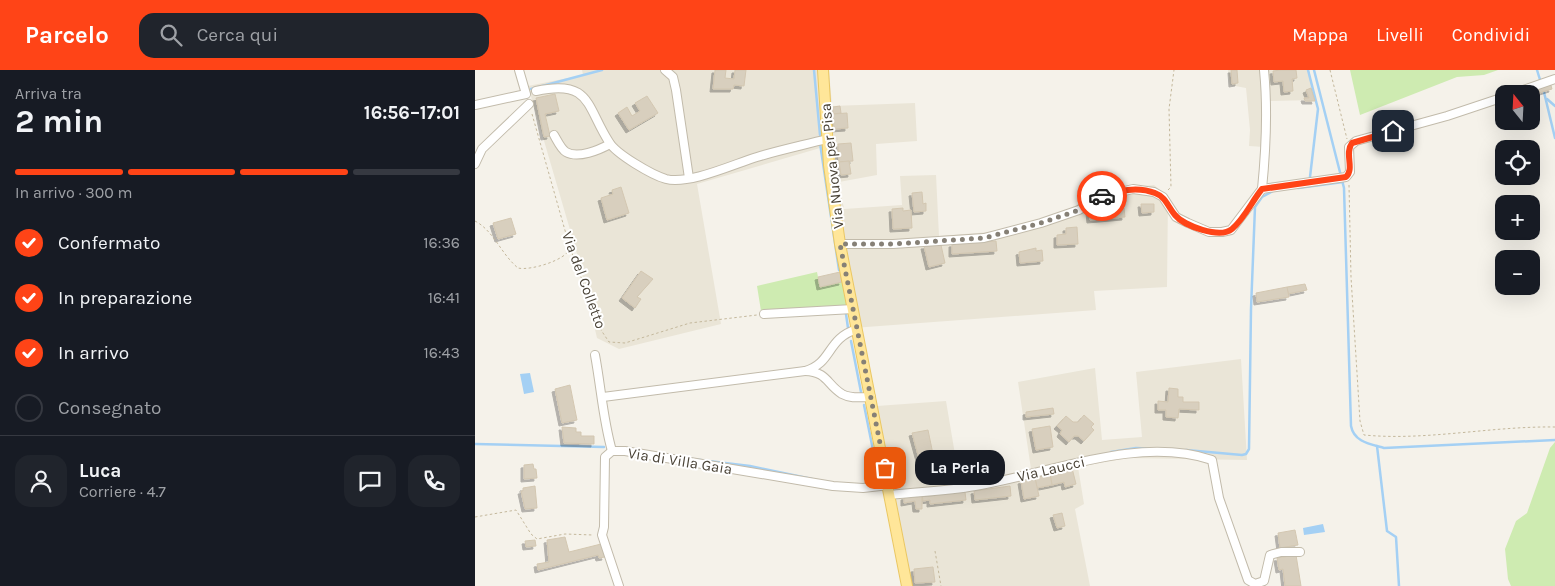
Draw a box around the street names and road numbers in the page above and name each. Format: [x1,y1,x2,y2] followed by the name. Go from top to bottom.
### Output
[816,102,848,230] street label: Via Nuova per Pisa
[558,229,610,331] street label: Via del Colletto
[627,444,733,478] street label: Via di Villa Gaia
[1015,452,1087,486] street label: Via Laucci

